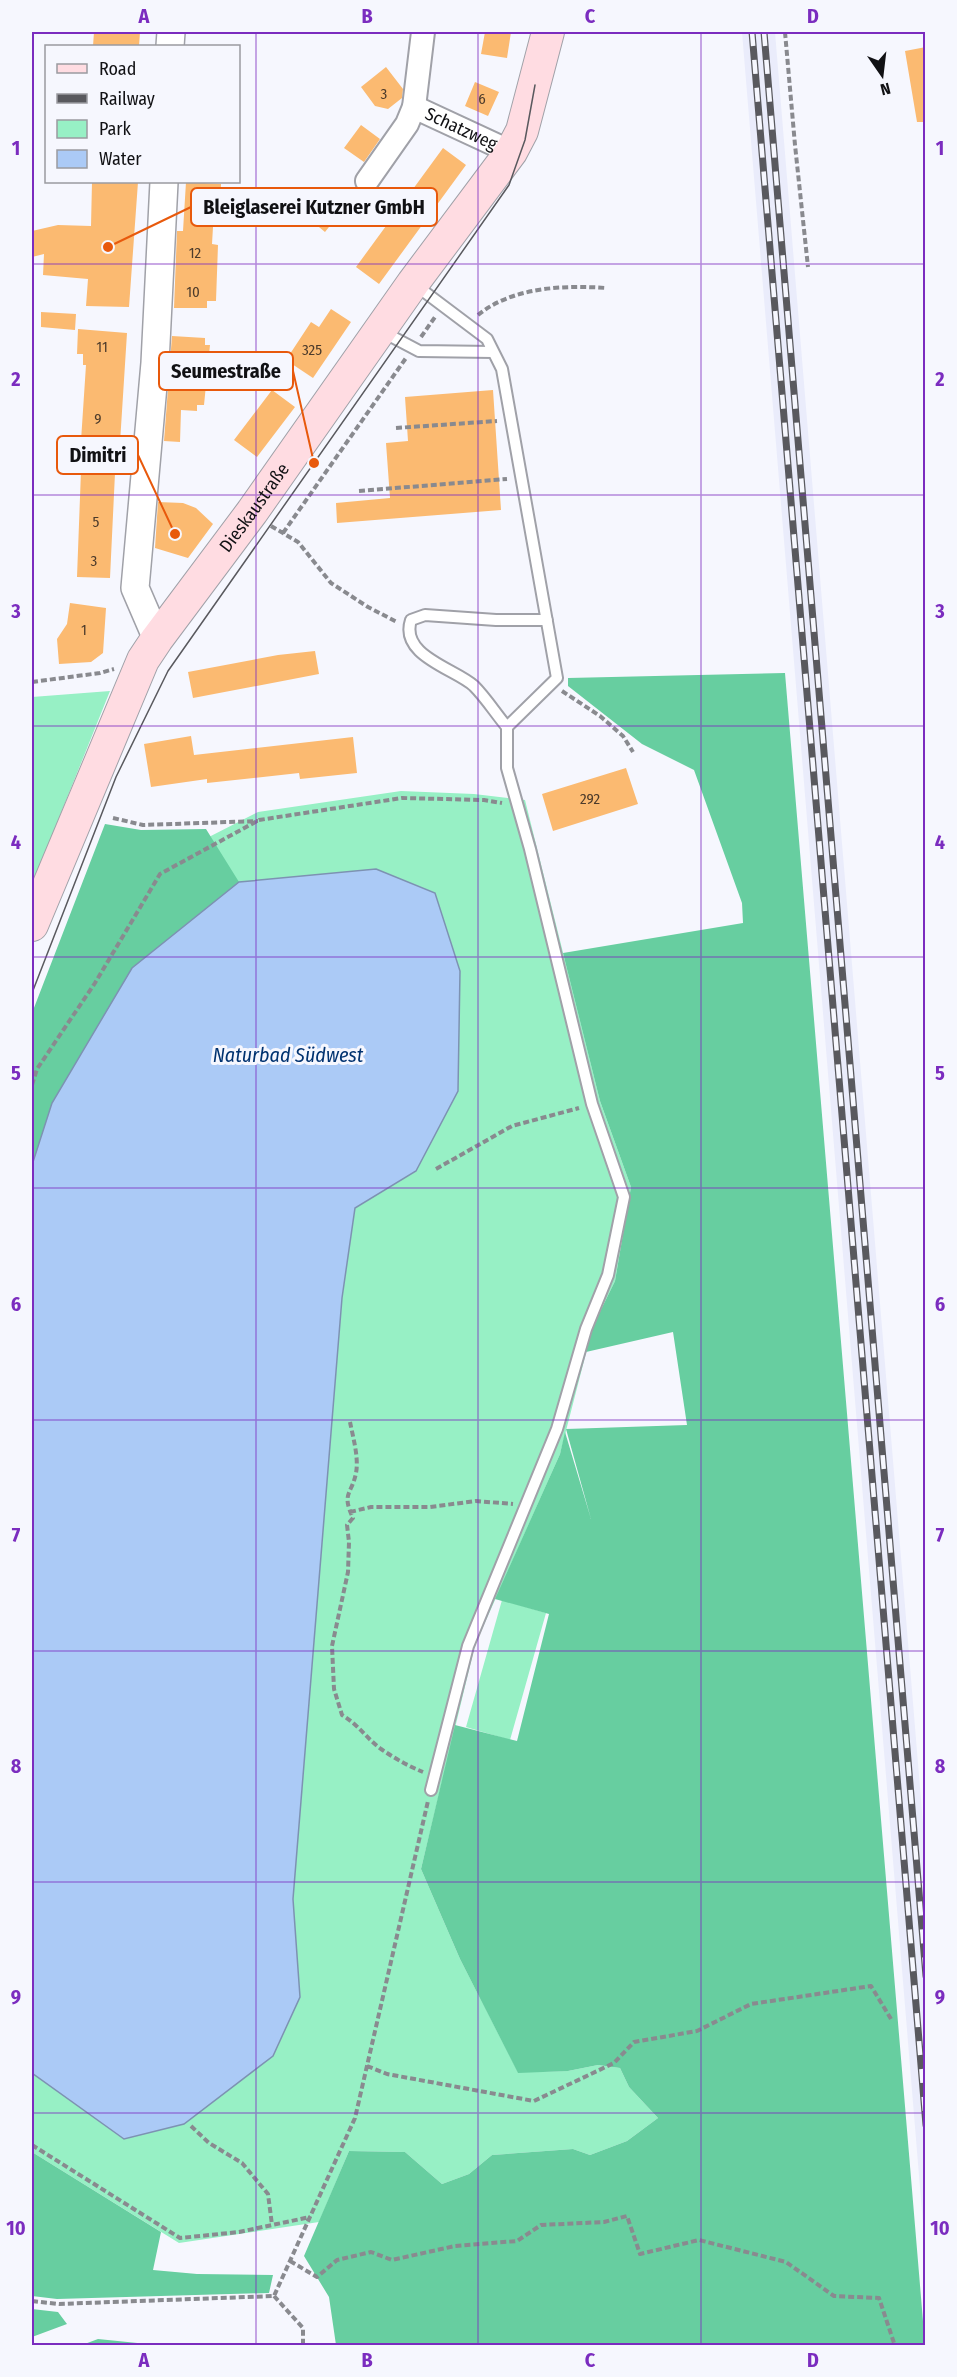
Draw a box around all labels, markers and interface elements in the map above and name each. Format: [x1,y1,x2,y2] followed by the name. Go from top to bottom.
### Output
[138,4,151,28] text: A
[361,4,373,28] text: B
[585,4,596,28] text: C
[807,4,819,28] text: D
[45,45,240,183] legend
[852,45,912,105] north arrow
[99,58,136,80] text: Road
[879,79,892,99] text: N
[381,85,388,103] house number: 3
[99,88,155,110] text: Railway
[478,90,486,108] house number: 6
[422,103,501,155] street label: Schatzweg
[99,118,132,140] text: Park
[12,136,20,160] text: 1
[936,136,944,160] text: 1
[99,148,142,170] text: Water
[191,188,437,226] callout: Bleiglaserei Kutzner GmbH
[203,195,425,219] text: Bleiglaserei Kutzner GmbH
[189,244,202,262] house number: 12
[186,283,200,301] house number: 10
[96,338,108,356] house number: 11
[302,341,322,359] house number: 325
[159,352,293,390] callout: Seumestraße
[171,359,281,383] text: Seumestraße
[10,367,21,391] text: 2
[934,367,945,391] text: 2
[94,410,102,428] house number: 9
[57,436,138,474] callout: Dimitri
[69,443,127,467] text: Dimitri
[215,459,294,557] street label: Dieskaustraße
[93,513,100,531] house number: 5
[91,552,98,570] house number: 3
[10,599,21,623] text: 3
[934,599,945,623] text: 3
[81,621,87,639] house number: 1
[580,790,600,808] house number: 292
[11,830,21,854] text: 4
[935,830,945,854] text: 4
[213,1043,364,1067] water label: Naturbad Südwest
[11,1061,21,1085] text: 5
[935,1061,945,1085] text: 5
[11,1292,21,1316] text: 6
[935,1292,945,1316] text: 6
[12,1523,21,1547] text: 7
[936,1523,945,1547] text: 7
[11,1754,22,1778] text: 8
[935,1754,946,1778] text: 8
[11,1985,21,2009] text: 9
[935,1985,945,2009] text: 9
[6,2216,26,2240] text: 10
[930,2216,950,2240] text: 10
[138,2348,151,2372] text: A
[361,2348,373,2372] text: B
[585,2348,596,2372] text: C
[807,2348,819,2372] text: D

